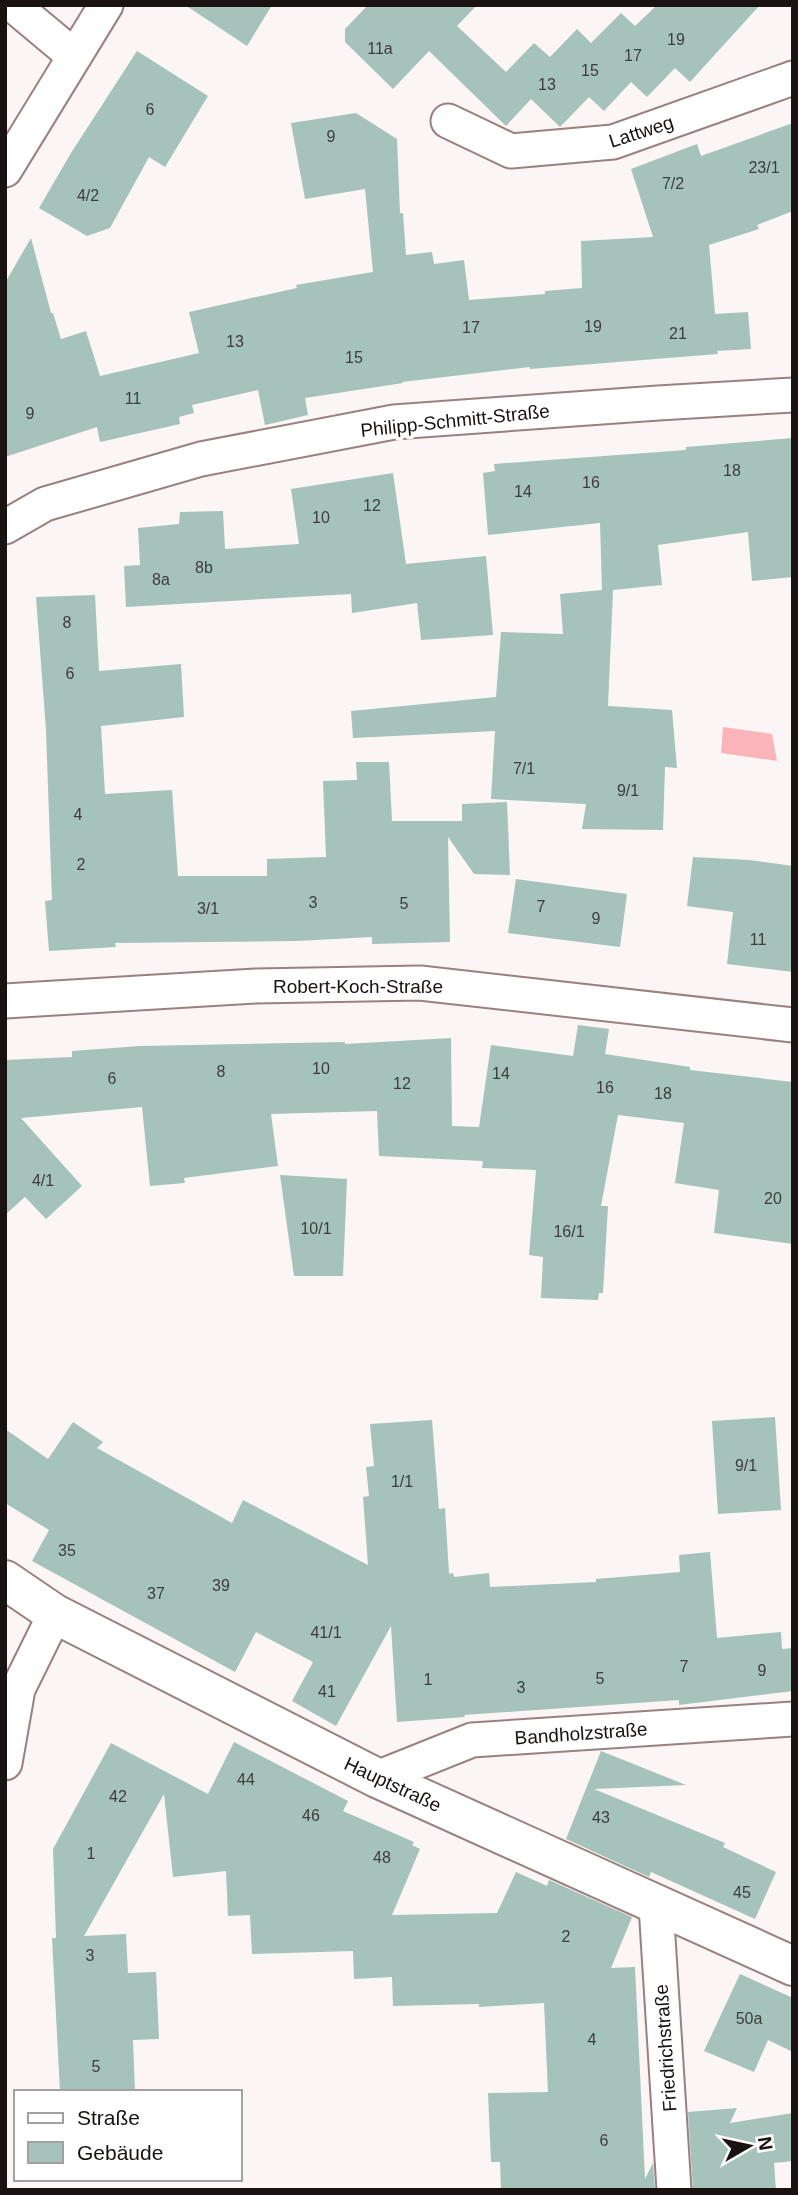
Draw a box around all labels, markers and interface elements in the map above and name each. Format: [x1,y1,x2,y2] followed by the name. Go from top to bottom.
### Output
[667,31,685,48] house number: 19
[367,40,393,57] house number: 11a
[624,47,642,64] house number: 17
[581,62,599,79] house number: 15
[538,76,556,93] house number: 13
[146,101,155,118] house number: 6
[606,111,676,152] street label: Lattweg
[327,128,336,145] house number: 9
[748,159,780,176] house number: 23/1
[662,175,684,192] house number: 7/2
[77,187,99,204] house number: 4/2
[584,318,602,335] house number: 19
[462,319,480,336] house number: 17
[669,325,687,342] house number: 21
[226,333,244,350] house number: 13
[345,349,363,366] house number: 15
[125,390,141,407] house number: 11
[359,400,551,441] street label: Philipp-Schmitt-Straße
[26,405,35,422] house number: 9
[723,462,741,479] house number: 18
[582,474,600,491] house number: 16
[514,483,532,500] house number: 14
[363,497,381,514] house number: 12
[312,509,330,526] house number: 10
[195,559,213,576] house number: 8b
[152,571,170,588] house number: 8a
[63,614,72,631] house number: 8
[66,665,75,682] house number: 6
[513,760,535,777] house number: 7/1
[617,782,639,799] house number: 9/1
[74,806,83,823] house number: 4
[77,856,86,873] house number: 2
[309,894,318,911] house number: 3
[400,895,409,912] house number: 5
[537,898,546,915] house number: 7
[197,900,219,917] house number: 3/1
[592,910,601,927] house number: 9
[750,931,766,948] house number: 11
[273,976,443,997] street label: Robert-Koch-Straße
[312,1060,330,1077] house number: 10
[217,1063,226,1080] house number: 8
[492,1065,510,1082] house number: 14
[108,1070,117,1087] house number: 6
[393,1075,411,1092] house number: 12
[596,1079,614,1096] house number: 16
[654,1085,672,1102] house number: 18
[32,1172,54,1189] house number: 4/1
[764,1190,782,1207] house number: 20
[300,1220,332,1237] house number: 10/1
[553,1223,585,1240] house number: 16/1
[735,1457,757,1474] house number: 9/1
[391,1473,413,1490] house number: 1/1
[58,1542,76,1559] house number: 35
[212,1577,230,1594] house number: 39
[147,1585,165,1602] house number: 37
[310,1624,342,1641] house number: 41/1
[680,1658,689,1675] house number: 7
[758,1662,767,1679] house number: 9
[596,1670,605,1687] house number: 5
[424,1671,433,1688] house number: 1
[517,1679,526,1696] house number: 3
[318,1683,336,1700] house number: 41
[514,1718,648,1749] street label: Bandholzstraße
[341,1753,445,1816] street label: Hauptstraße
[237,1771,255,1788] house number: 44
[109,1788,127,1805] house number: 42
[302,1807,320,1824] house number: 46
[592,1809,610,1826] house number: 43
[87,1845,96,1862] house number: 1
[373,1849,391,1866] house number: 48
[733,1884,751,1901] house number: 45
[562,1928,571,1945] house number: 2
[86,1947,95,1964] house number: 3
[651,1984,680,2112] street label: Friedrichstraße
[736,2010,762,2027] house number: 50a
[588,2031,597,2048] house number: 4
[92,2058,101,2075] house number: 5
[14,2090,242,2181] legend
[77,2106,140,2129] text: Straße
[714,2111,784,2181] north arrow
[600,2132,609,2149] house number: 6
[754,2135,777,2152] text: N
[77,2141,163,2164] text: Gebäude

